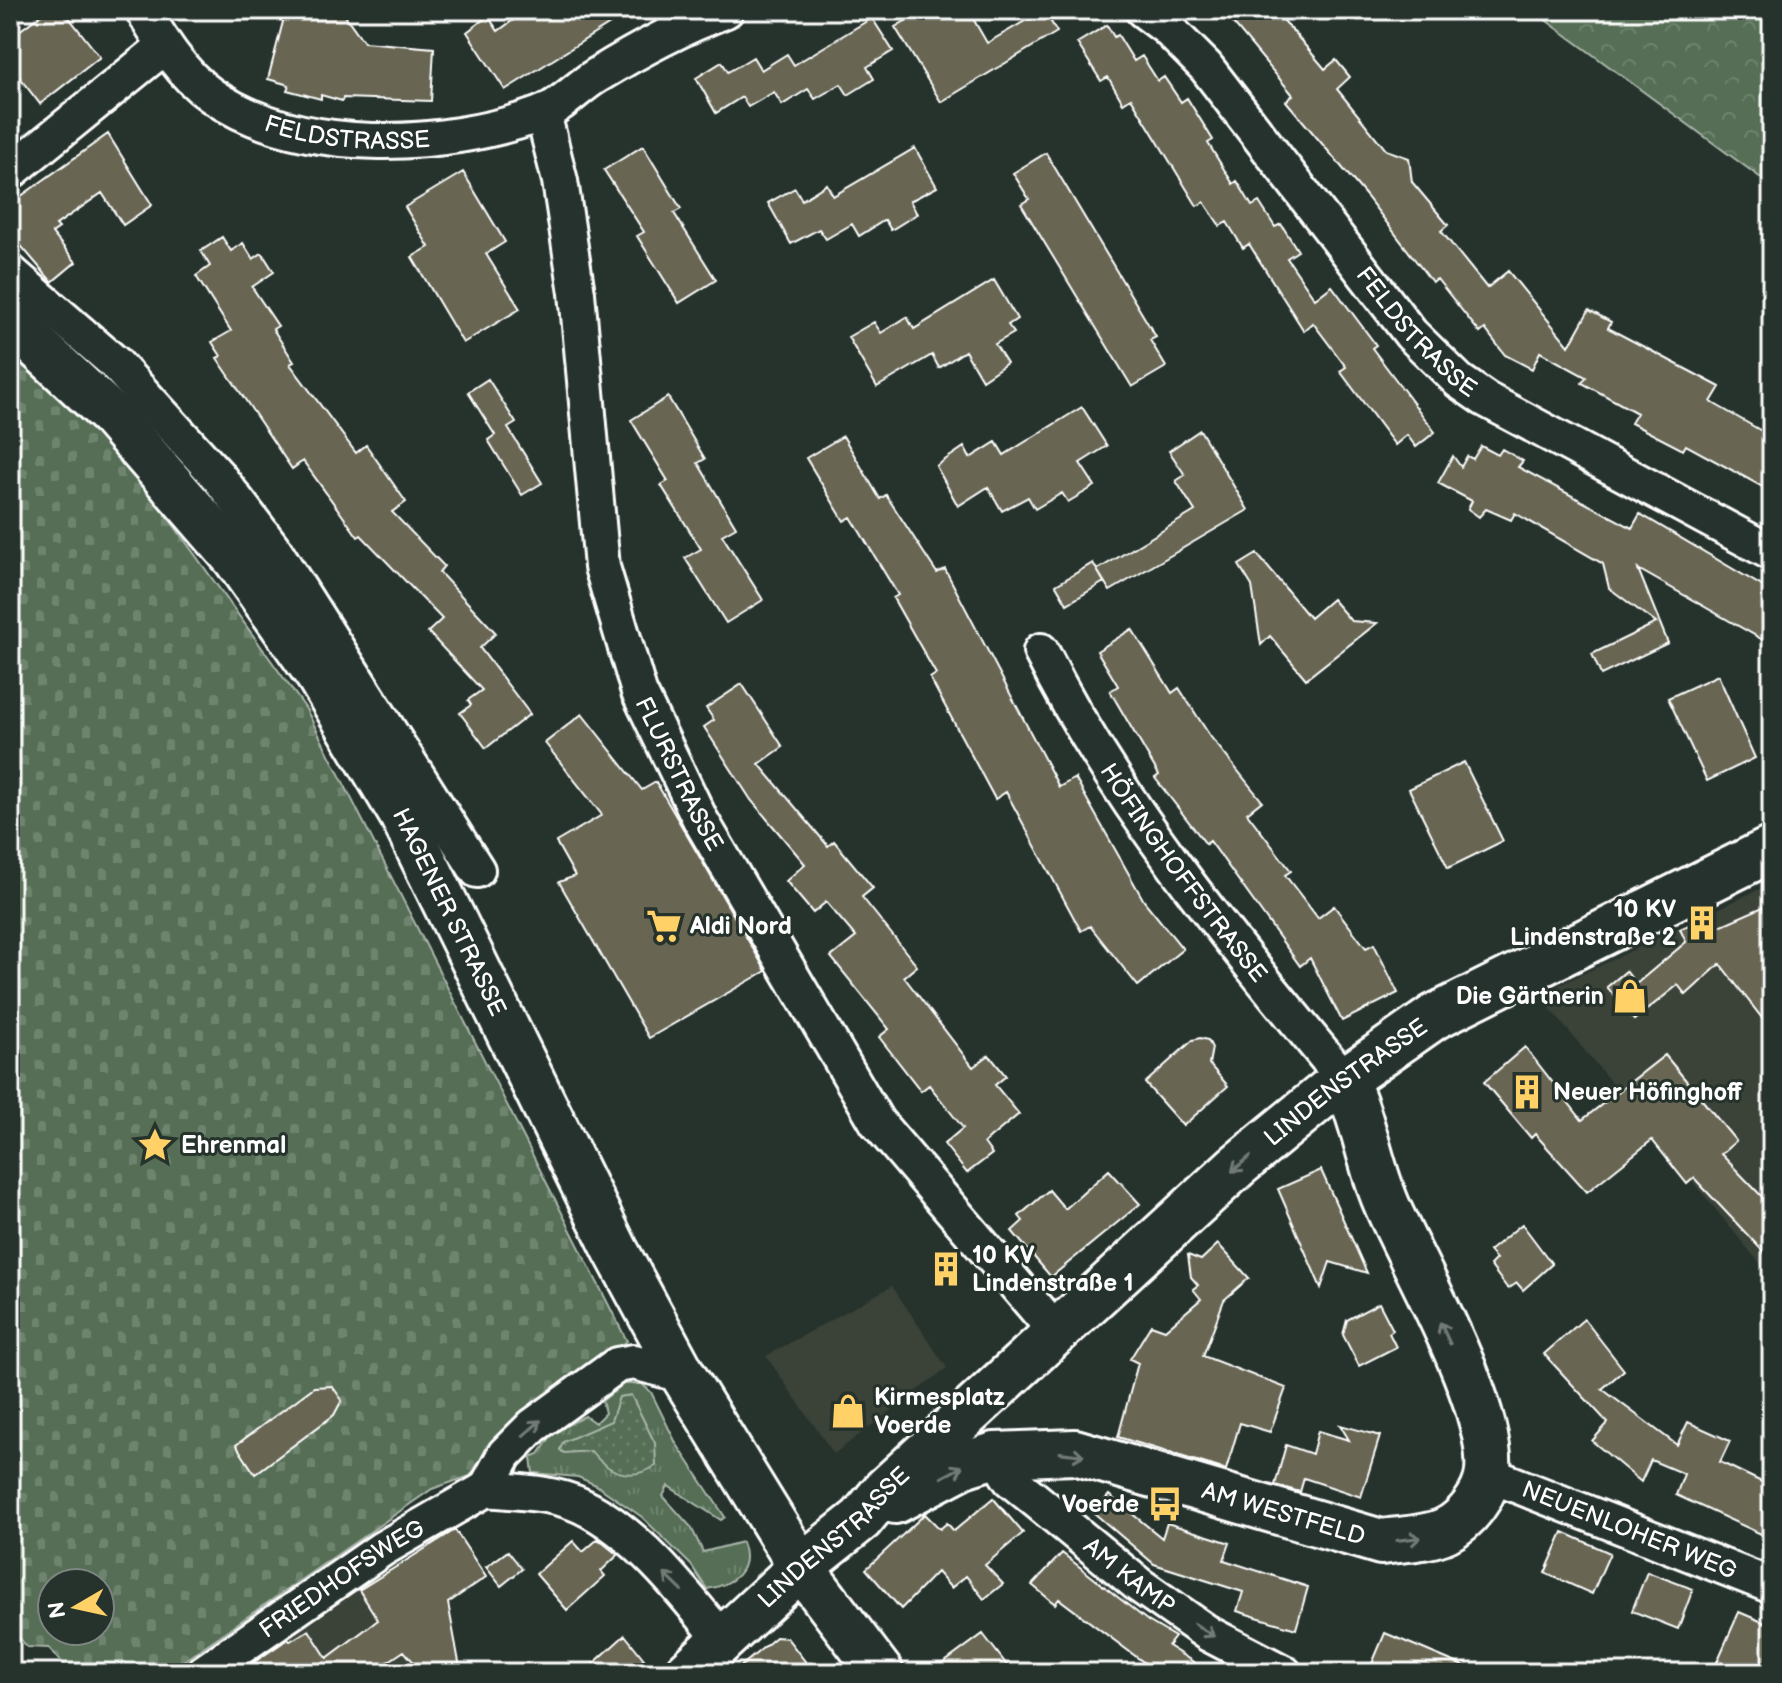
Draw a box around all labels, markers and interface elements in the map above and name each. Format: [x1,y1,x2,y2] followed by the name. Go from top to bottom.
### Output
[261,109,431,156] street label: FELDSTRASSE
[1350,261,1482,403] street label: FELDSTRASSE
[629,692,730,856] street label: FLURSTRASSE
[1094,758,1273,988] street label: HÖFINGHOFFSTRASSE
[386,803,513,1020] street label: HAGENER STRASSE
[1510,895,1677,952] place label: 10 KV Lindenstraße 2
[1683,904,1721,942] building icon: 10 KV Lindenstraße 2
[645,907,683,945] supermarket icon: Aldi Nord
[689,912,792,941] place label: Aldi Nord
[1611,977,1649,1015] shop icon: Die Gärtnerin
[1456,982,1604,1011] place label: Die Gärtnerin
[1258,1012,1433,1152] street label: LINDENSTRASSE
[1508,1073,1546,1111] building icon: Neuer Höfinghoff
[1553,1078,1743,1107] place label: Neuer Höfinghoff
[136,1126,174,1164] place icon: Ehrenmal
[181,1131,286,1160] place label: Ehrenmal
[1231,1155,1252,1173] one-way arrow
[972,1241,1134,1298] place label: 10 KV Lindenstraße 1
[927,1250,965,1288] building icon: 10 KV Lindenstraße 1
[1437,1321,1452,1345] one-way arrow
[874,1383,1005,1440] place label: Kirmesplatz Voerde
[829,1392,867,1430] shop icon: Kirmesplatz Voerde
[522,1419,542,1437] one-way arrow
[1059,1447,1085,1462] one-way arrow
[752,1461,915,1614] street label: LINDENSTRASSE
[939,1463,963,1479] one-way arrow
[1518,1474,1741,1585] street label: NEUENLOHER WEG
[1199,1476,1369,1551] street label: AM WESTFELD
[1146,1485,1184,1523] bus stop icon: Voerde
[1062,1490,1139,1519] place label: Voerde
[254,1513,429,1644] street label: FRIEDHOFSWEG
[1078,1531,1181,1620] street label: AM KAMP
[1395,1531,1421,1546] one-way arrow
[36,1567,116,1647] north arrow
[664,1573,683,1592] one-way arrow
[43,1600,72,1620] text: N
[1192,1621,1214,1638] one-way arrow

